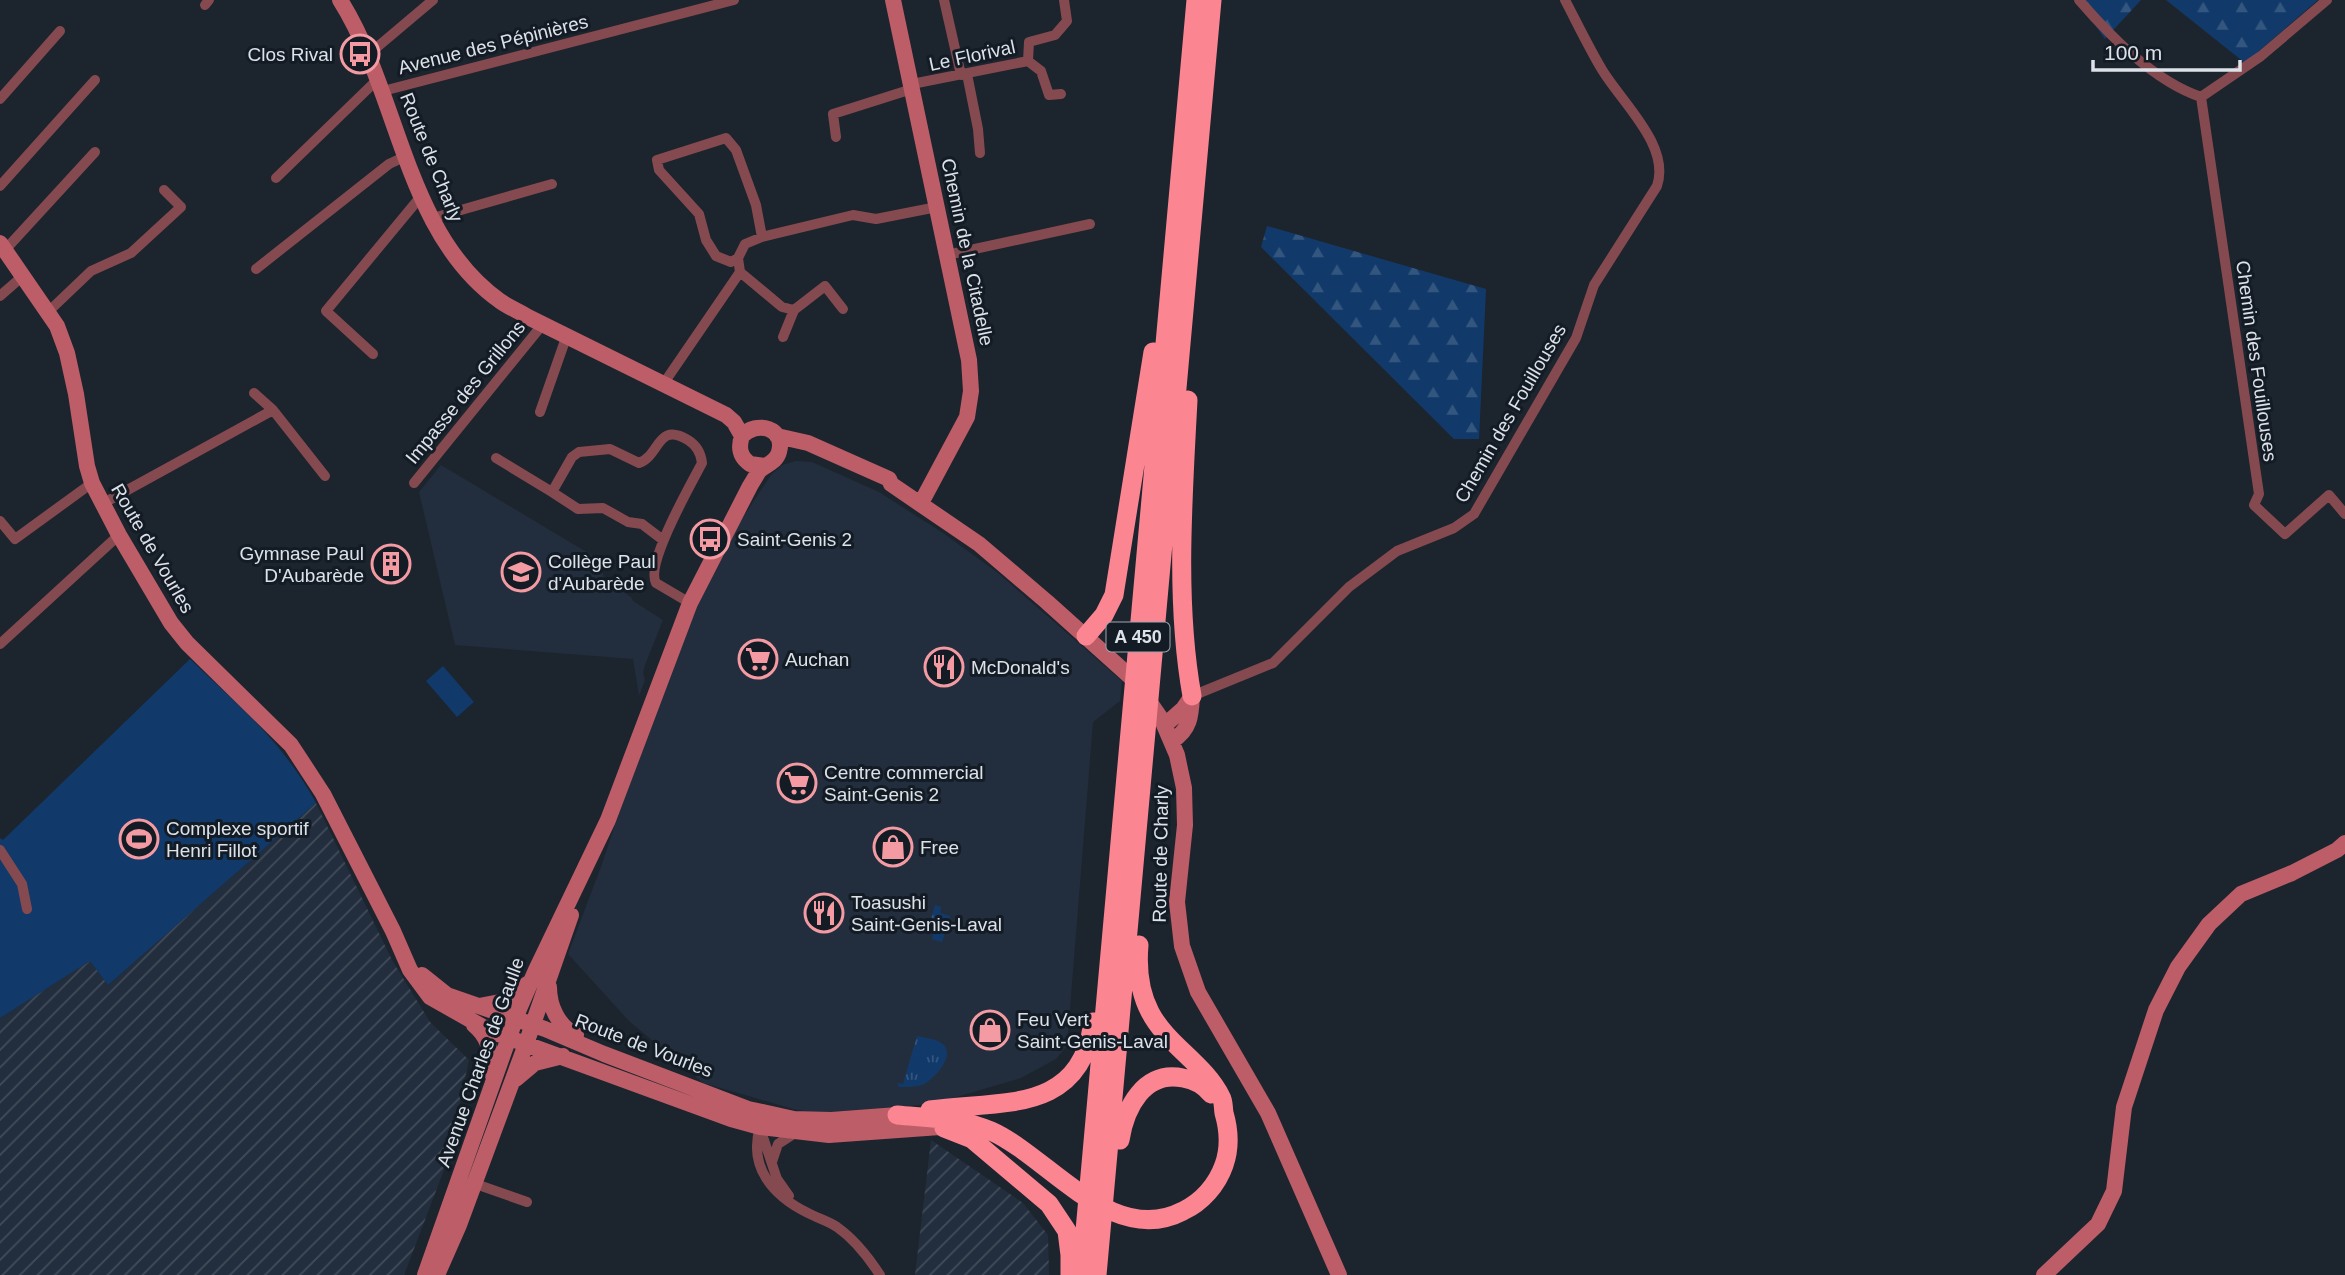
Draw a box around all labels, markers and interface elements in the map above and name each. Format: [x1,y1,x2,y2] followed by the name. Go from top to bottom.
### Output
[396,11,590,78] street label: Avenue des Pépinières
[2093,28,2240,72] scale bar
[339,33,381,75] bus stop icon: Clos Rival
[927,36,1017,75] street label: Le Florival
[2104,41,2162,64] text: 100 m
[247,44,333,65] place label: Clos Rival
[396,90,467,225] street label: Route de Charly
[937,156,998,348] street label: Chemin de la Citadelle
[2232,259,2281,463] street label: Chemin des Fouillouses
[401,317,529,468] street label: Impasse des Grillons
[1451,320,1570,506] street label: Chemin des Fouillouses
[107,480,198,617] street label: Route de Vourles
[689,518,731,560] bus stop icon: Saint-Genis 2
[737,529,852,550] place label: Saint-Genis 2
[239,543,364,586] place label: Gymnase Paul D'Aubarède
[370,543,412,585] building icon: Gymnase Paul D'Aubarède
[500,551,542,593] school or university icon: Collège Paul d'Aubarède
[548,551,656,594] place label: Collège Paul d'Aubarède
[1106,622,1170,652] road number: A 450
[737,638,779,680] supermarket icon: Auchan
[923,646,965,688] restaurant icon: McDonald's
[785,649,849,670] place label: Auchan
[971,657,1070,678] place label: McDonald's
[776,762,818,804] supermarket icon: Centre commercial Saint-Genis 2
[824,762,983,805] place label: Centre commercial Saint-Genis 2
[1149,785,1172,923] street label: Route de Charly
[118,818,160,860] sports icon: Complexe sportif Henri Fillot
[166,818,309,861] place label: Complexe sportif Henri Fillot
[872,826,914,868] shop icon: Free
[920,837,959,858] place label: Free
[803,892,845,934] restaurant icon: Toasushi Saint-Genis-Laval
[851,892,1002,935] place label: Toasushi Saint-Genis-Laval
[433,955,528,1170] street label: Avenue Charles de Gaulle
[969,1009,1011,1051] shop icon: Feu Vert Saint-Genis-Laval
[1017,1009,1168,1052] place label: Feu Vert Saint-Genis-Laval
[572,1010,716,1081] street label: Route de Vourles

